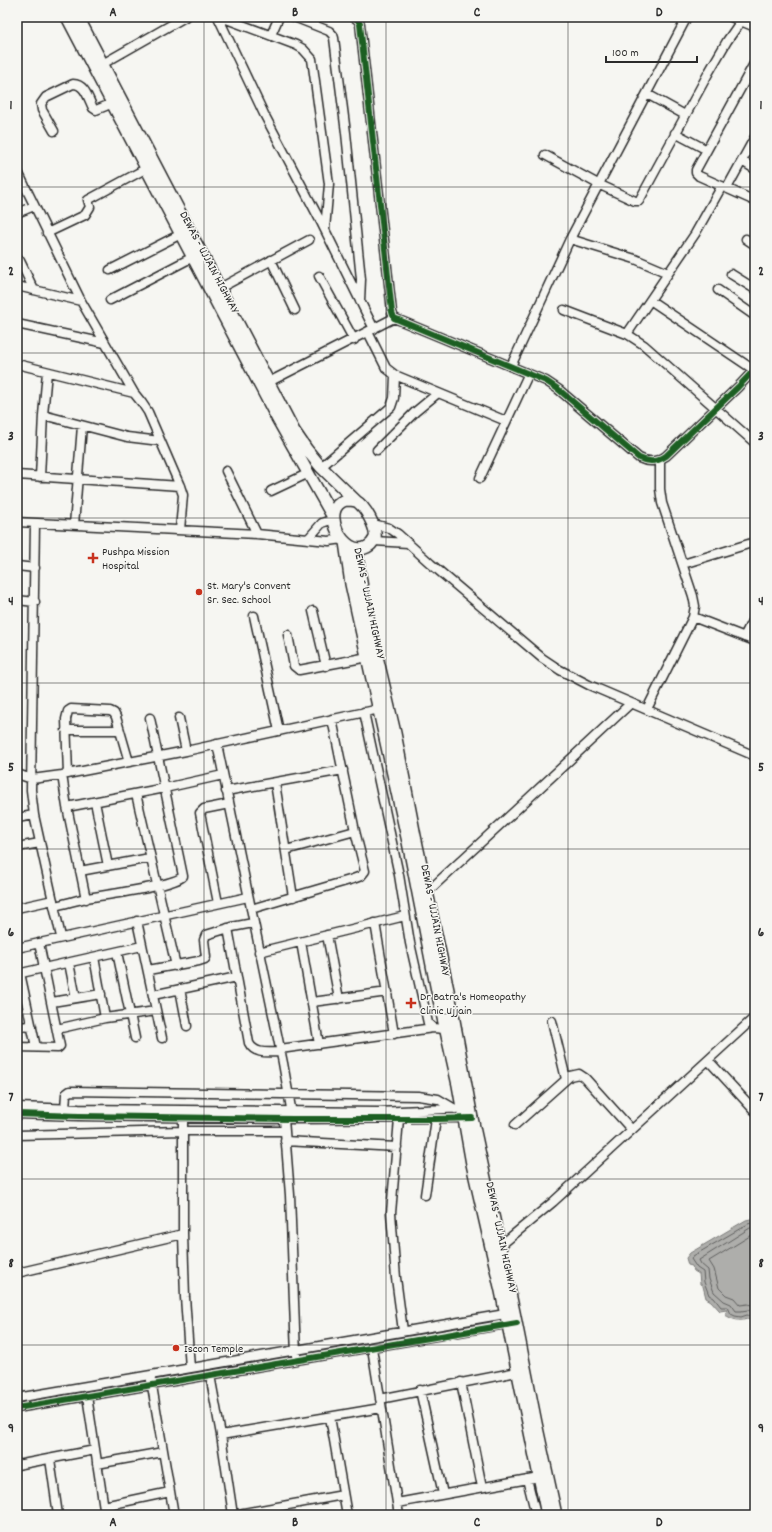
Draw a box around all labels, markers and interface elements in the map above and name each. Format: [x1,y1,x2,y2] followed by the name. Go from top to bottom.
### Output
[109,4,117,23] text: A
[292,4,298,23] text: B
[474,4,481,23] text: C
[656,4,663,23] text: D
[606,38,697,64] scale bar
[612,45,639,62] text: 100 m
[10,97,13,116] text: 1
[760,97,763,116] text: 1
[175,209,243,317] street label: DEWAS - UJJAIN HIGHWAY
[8,263,14,282] text: 2
[758,263,764,282] text: 2
[8,428,14,447] text: 3
[758,428,764,447] text: 3
[102,544,170,575] place label: Pushpa Mission Hospital
[348,546,389,661] street label: DEWAS - UJJAIN HIGHWAY
[87,552,99,564] marker: Pushpa Mission Hospital
[207,578,291,609] place label: St. Mary's Convent Sr. Sec. School
[194,587,204,597] marker: St. Mary's Convent Sr. Sec. School
[8,593,14,612] text: 4
[758,593,764,612] text: 4
[8,759,14,778] text: 5
[758,759,764,778] text: 5
[415,863,454,978] street label: DEWAS - UJJAIN HIGHWAY
[8,924,15,943] text: 6
[758,924,765,943] text: 6
[420,989,527,1020] place label: Dr Batra's Homeopathy Clinic Ujjain
[405,997,417,1009] marker: Dr Batra's Homeopathy Clinic Ujjain
[9,1089,14,1108] text: 7
[759,1089,764,1108] text: 7
[480,1180,521,1295] street label: DEWAS - UJJAIN HIGHWAY
[8,1255,14,1274] text: 8
[758,1255,764,1274] text: 8
[184,1341,243,1358] place label: Iscon Temple
[171,1343,181,1353] marker: Iscon Temple
[8,1420,14,1439] text: 9
[758,1420,764,1439] text: 9
[109,1514,117,1532] text: A
[292,1514,298,1532] text: B
[474,1514,481,1532] text: C
[656,1514,663,1532] text: D

